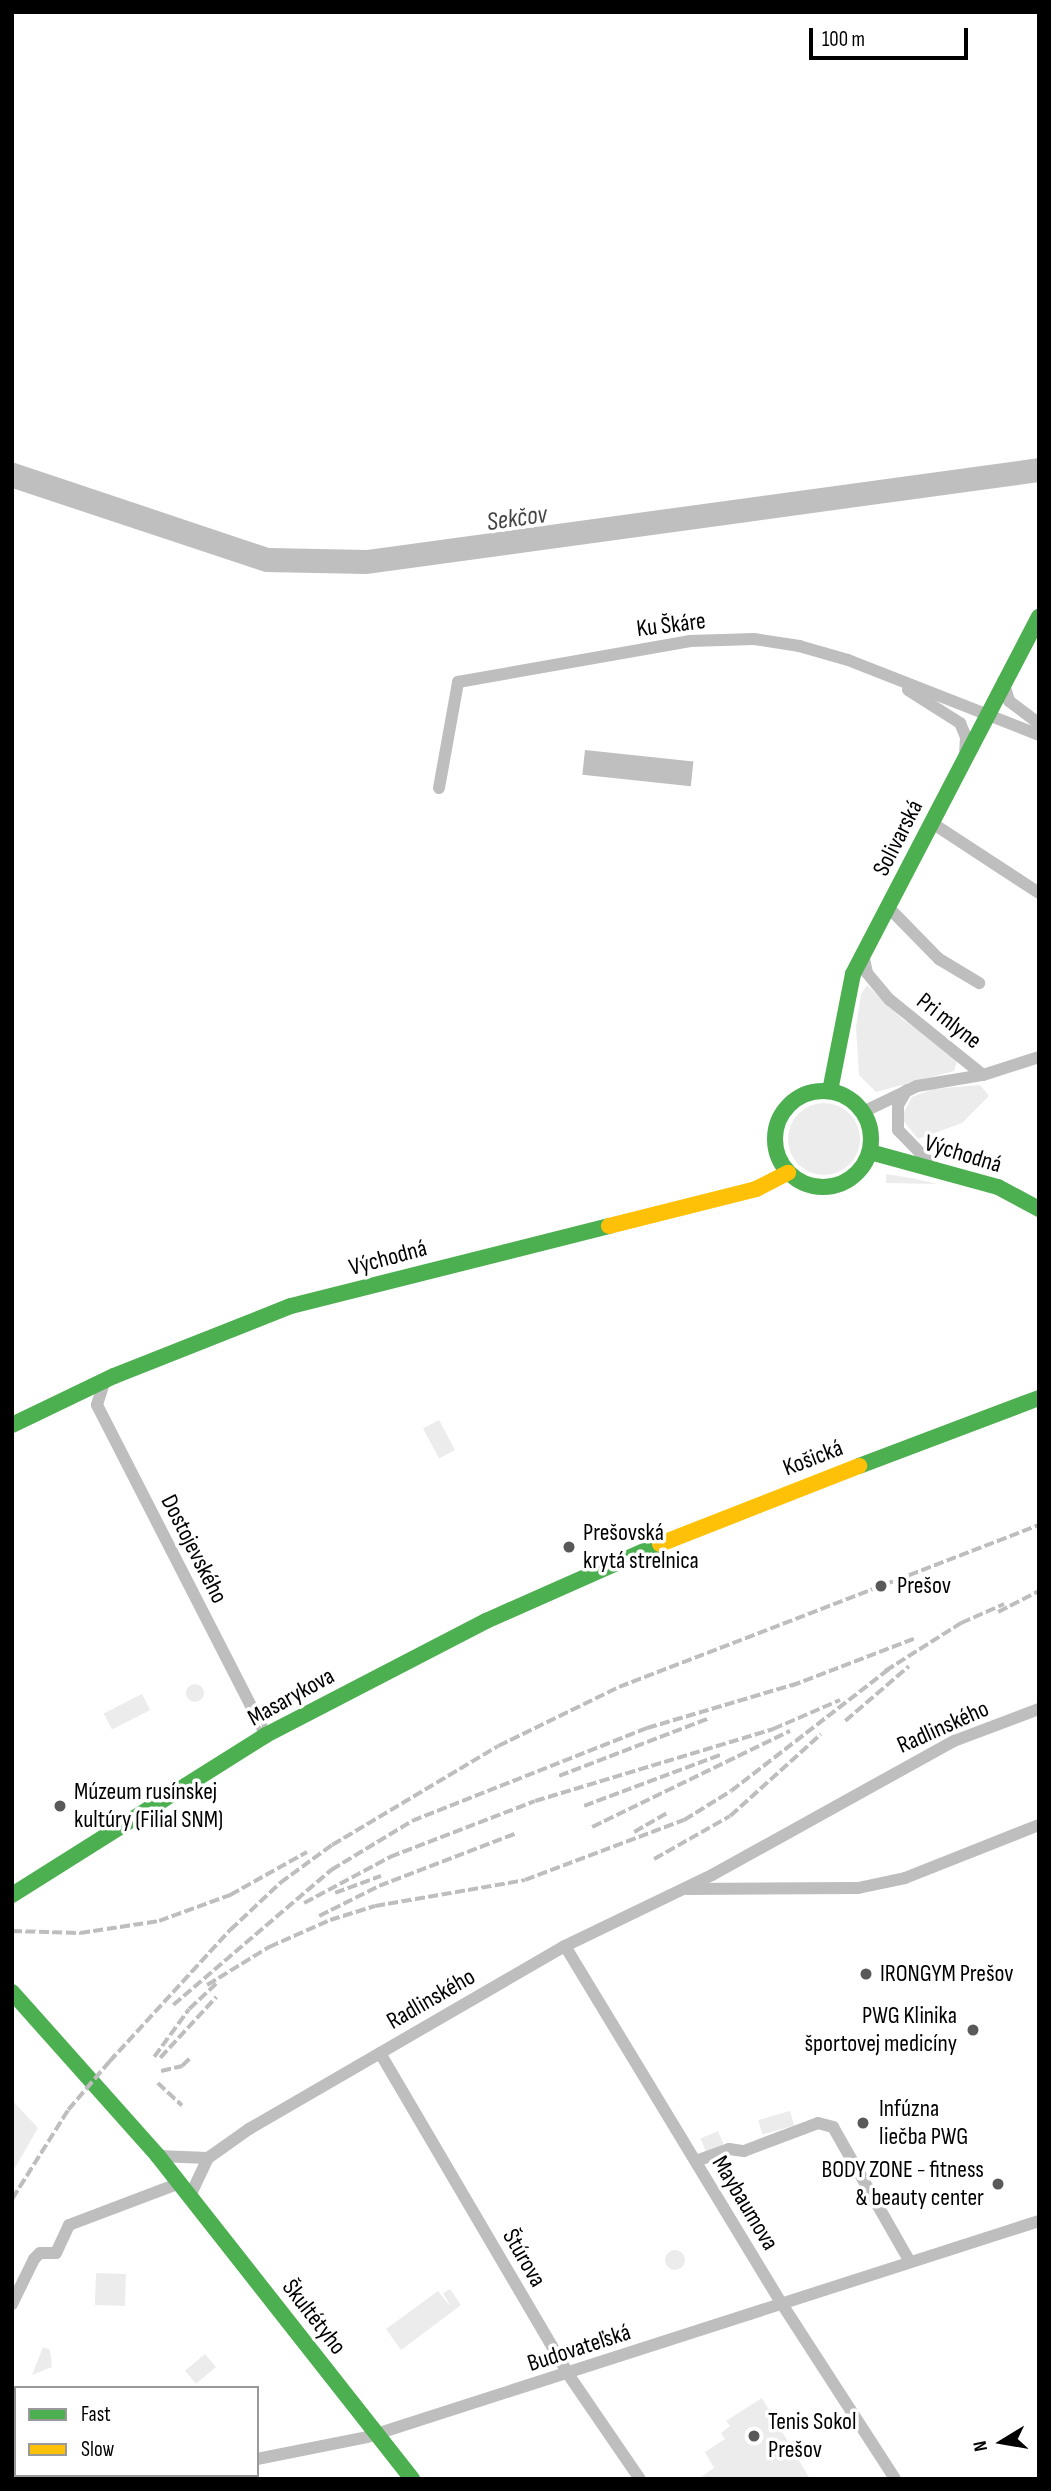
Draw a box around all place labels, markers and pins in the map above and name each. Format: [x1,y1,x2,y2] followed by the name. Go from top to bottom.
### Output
[583,1519,699,1575] place label: Prešovská krytá strelnica
[561,1539,577,1555] marker: Prešovská krytá strelnica
[897,1572,951,1600] place label: Prešov
[871,1576,891,1596] marker: Prešov
[74,1778,223,1834] place label: Múzeum rusínskej kultúry (Filial SNM)
[52,1798,68,1814] marker: Múzeum rusínskej kultúry (Filial SNM)
[880,1960,1014,1988] place label: IRONGYM Prešov
[858,1966,874,1982] marker: IRONGYM Prešov
[805,2002,957,2058] place label: PWG Klinika športovej medicíny
[963,2020,983,2040] marker: PWG Klinika športovej medicíny
[879,2095,968,2151] place label: Infúzna liečba PWG
[853,2113,873,2133] marker: Infúzna liečba PWG
[822,2156,984,2212] place label: BODY ZONE - fitness & beauty center
[990,2176,1006,2192] marker: BODY ZONE - fitness & beauty center
[768,2408,856,2464] place label: Tenis Sokol Prešov
[746,2428,762,2444] marker: Tenis Sokol Prešov

